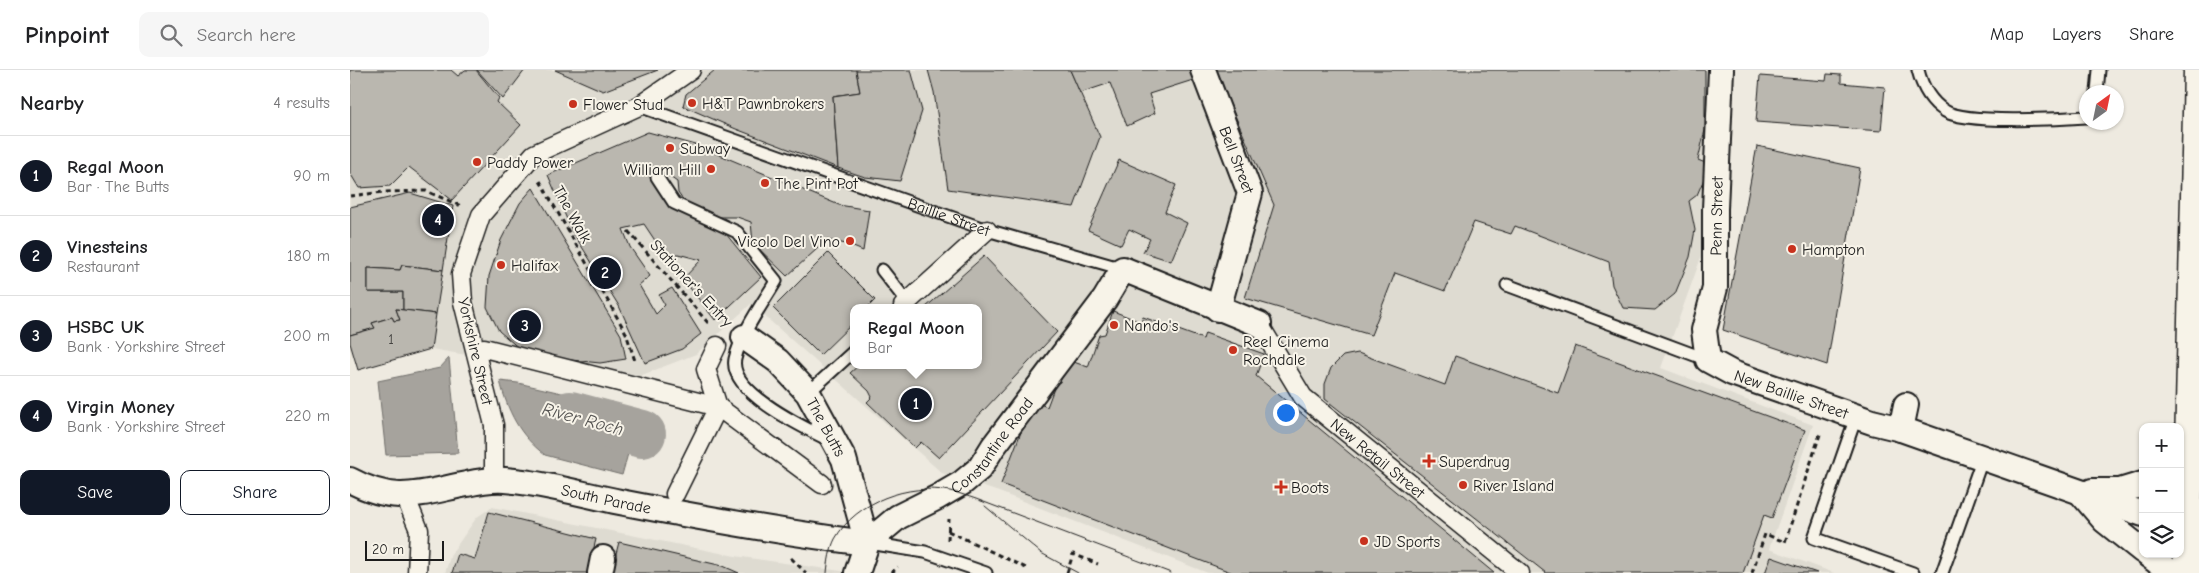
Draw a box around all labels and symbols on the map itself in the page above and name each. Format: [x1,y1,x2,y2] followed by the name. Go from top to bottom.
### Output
[2079,85,2124,130] north arrow
[702,95,824,113] place label: H&T Pawnbrokers
[583,96,663,114] place label: Flower Stud
[686,97,698,109] marker: H&T Pawnbrokers
[567,98,579,110] marker: Flower Stud
[1215,124,1257,197] street label: Bell Street
[680,140,731,158] place label: Subway
[664,142,676,154] marker: Subway
[487,154,574,172] place label: Paddy Power
[471,156,483,168] marker: Paddy Power
[624,161,701,179] place label: William Hill
[705,163,717,175] marker: William Hill
[775,175,858,193] place label: The Pint Pot
[1707,176,1727,256] street label: Penn Street
[759,177,771,189] marker: The Pint Pot
[549,183,595,246] street label: The Walk
[905,194,992,240] street label: Baillie Street
[422,201,454,239] pin: 4
[738,233,840,251] place label: Vicolo Del Vino
[844,235,856,247] marker: Vicolo Del Vino
[646,236,737,332] street label: Stationer's Entry
[1802,241,1865,259] place label: Hampton
[1786,243,1798,255] marker: Hampton
[589,254,621,292] pin: 2
[511,257,558,275] place label: Halifax
[495,259,507,271] marker: Halifax
[454,296,496,407] street label: Yorkshire Street
[509,307,541,345] pin: 3
[1124,317,1179,335] place label: Nando's
[1108,319,1120,331] marker: Nando's
[388,331,394,348] house number: 1
[1243,333,1329,369] place label: Reel Cinema Rochdale
[1227,344,1239,356] marker: Reel Cinema Rochdale
[1732,366,1851,423] street label: New Baillie Street
[900,385,932,423] pin: 1
[948,394,1037,498] street label: Constantine Road
[802,395,849,460] street label: The Butts
[540,399,626,440] water label: River Roch
[1273,400,1299,426] your location
[1327,415,1429,502] street label: New Retail Street
[1439,453,1510,471] place label: Superdrug
[1423,455,1435,467] marker: Superdrug
[1473,477,1554,495] place label: River Island
[1291,479,1329,497] place label: Boots
[1457,479,1469,491] marker: River Island
[559,481,652,518] street label: South Parade
[1275,481,1287,493] marker: Boots
[1374,533,1440,551] place label: JD Sports
[1358,535,1370,547] marker: JD Sports
[365,538,444,561] scale bar

